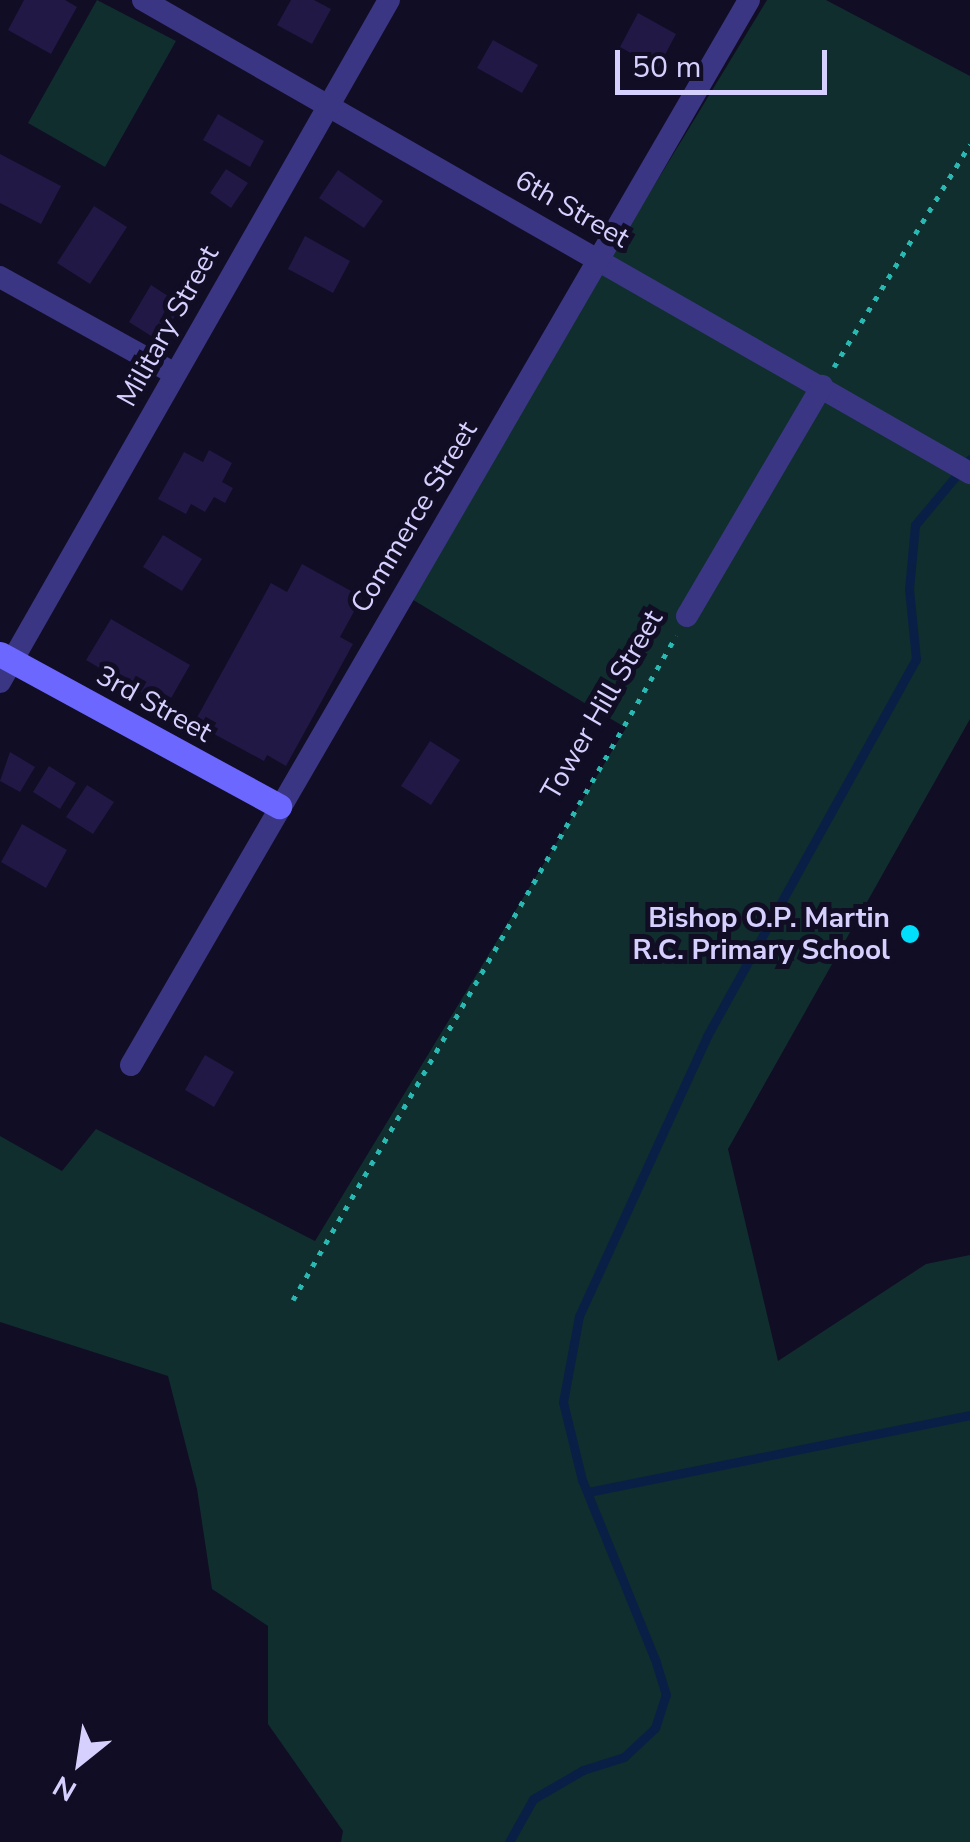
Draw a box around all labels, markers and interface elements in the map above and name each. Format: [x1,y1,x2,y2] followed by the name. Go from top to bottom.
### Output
[620,30,832,92] scale bar
[632,47,701,88] text: 50 m
[509,163,635,255] street label: 6th Street
[110,240,226,412] street label: Military Street
[344,415,484,619] street label: Commerce Street
[534,604,670,806] street label: Tower Hill Street
[91,659,217,749] street label: 3rd Street
[633,901,890,967] place label: Bishop O.P. Martin R.C. Primary School
[899,923,921,945] marker: Bishop O.P. Martin R.C. Primary School
[30,1712,130,1812] north arrow
[46,1766,84,1810] text: N

